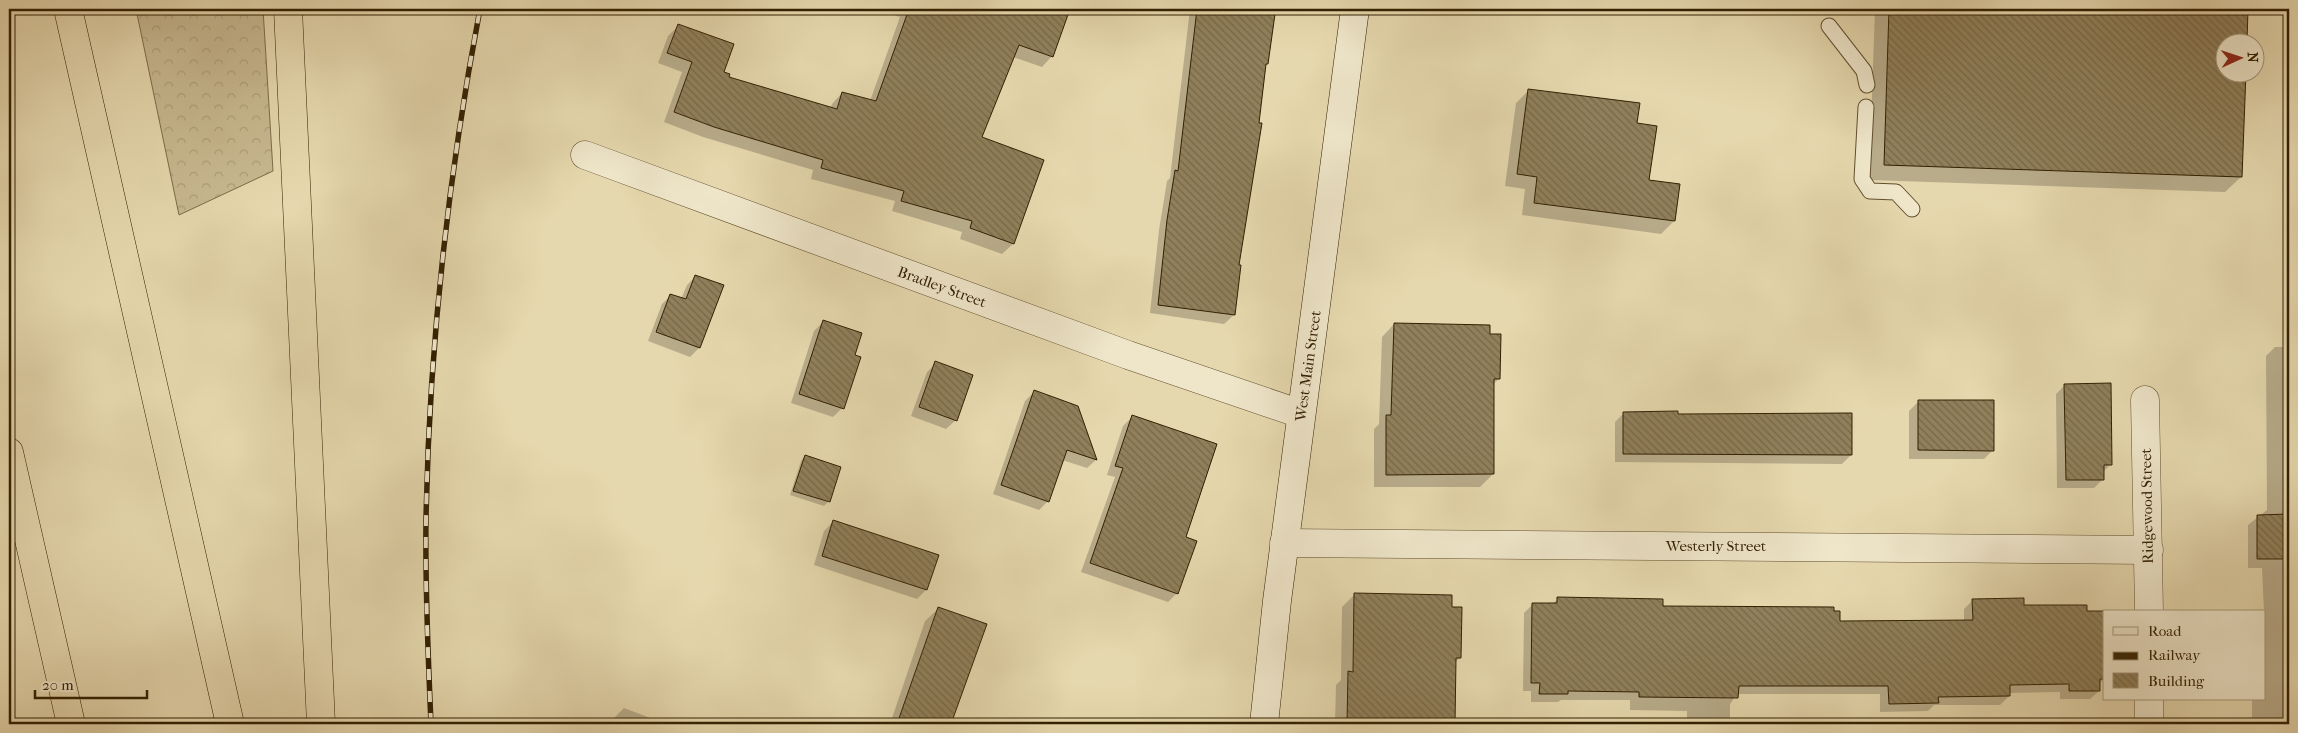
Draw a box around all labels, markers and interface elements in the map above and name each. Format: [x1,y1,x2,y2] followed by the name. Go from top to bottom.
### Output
[2216,32,2266,82] north arrow
[2244,52,2261,63] text: N
[895,263,989,312] street label: Bradley Street
[1291,309,1325,424] street label: West Main Street
[2137,447,2157,564] street label: Ridgewood Street
[1665,537,1767,555] street label: Westerly Street
[2103,610,2266,700] legend
[2148,622,2182,640] text: Road
[2148,646,2201,664] text: Railway
[35,668,148,700] scale bar
[2148,672,2205,690] text: Building
[42,676,74,694] text: 20 m

